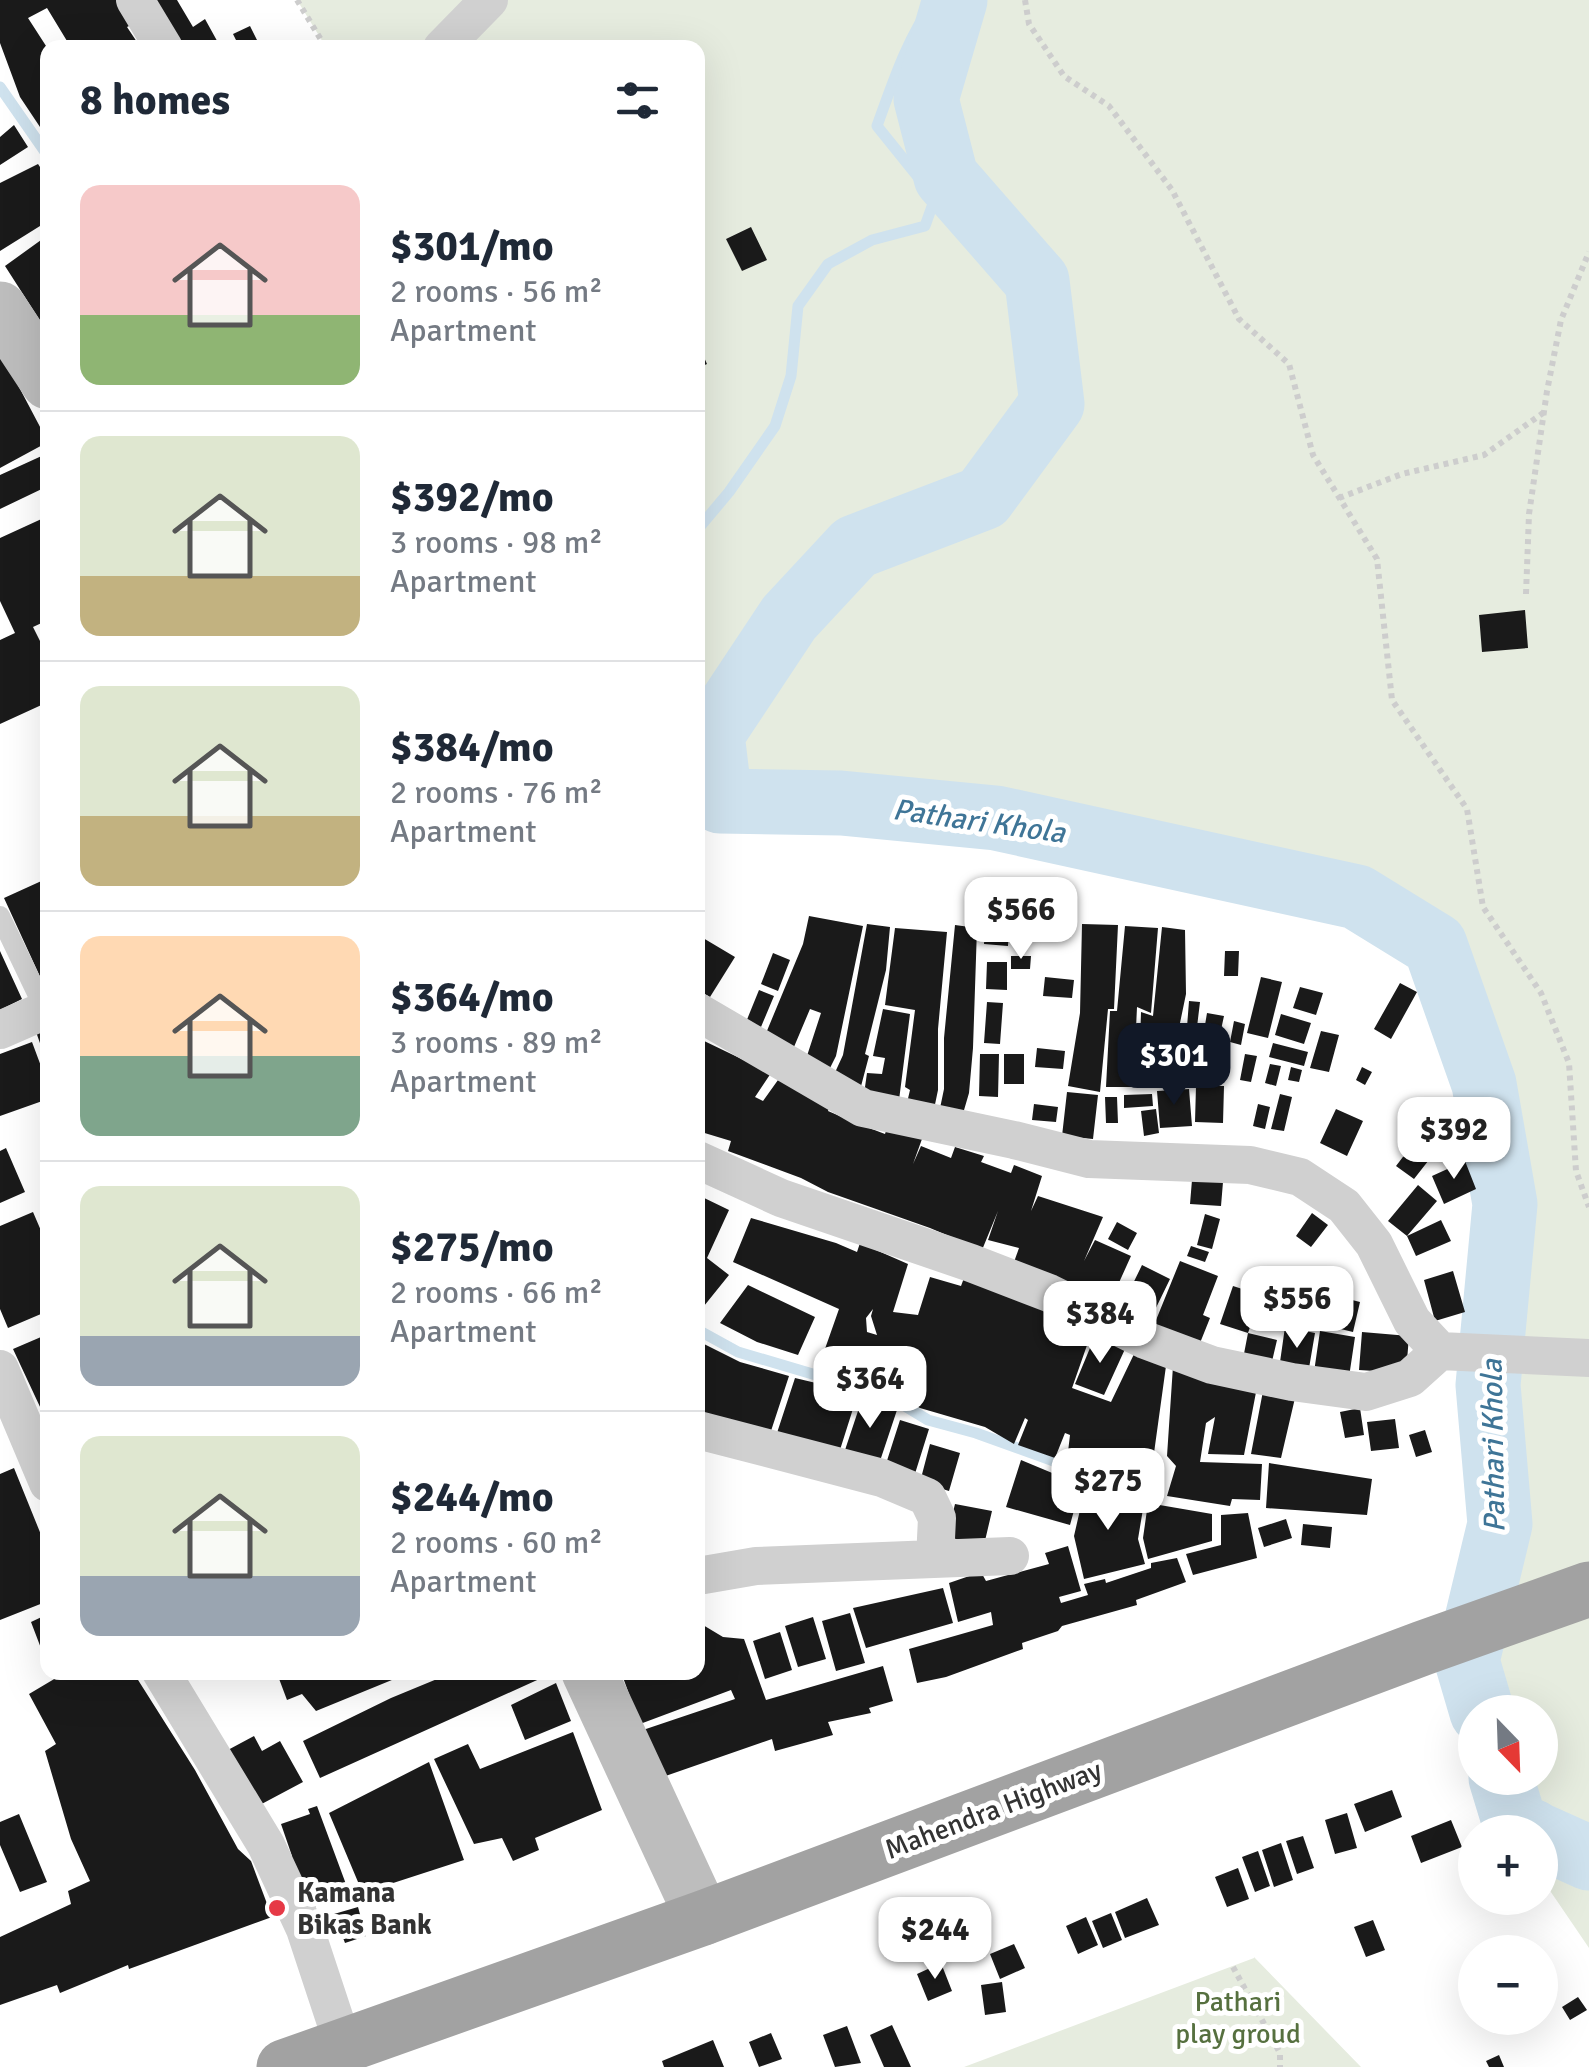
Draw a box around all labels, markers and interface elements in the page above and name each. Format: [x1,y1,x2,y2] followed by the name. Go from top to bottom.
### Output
[610,73,665,128] icon: filters
[80,75,230,126] text: 8 homes
[390,221,554,272] text: $301/mo
[160,225,280,345] icon: home
[390,272,603,311] text: 2 rooms · 56 m²
[390,311,537,350] text: Apartment
[390,472,554,523] text: $392/mo
[160,476,280,596] icon: home
[390,523,603,562] text: 3 rooms · 98 m²
[390,562,537,601] text: Apartment
[390,722,554,773] text: $384/mo
[160,726,280,846] icon: home
[390,773,603,812] text: 2 rooms · 76 m²
[890,791,1068,852] water label: Pathari Khola
[390,812,537,851] text: Apartment
[962,877,1080,962] pin: $566
[986,890,1056,929] text: $566
[390,972,554,1023] text: $364/mo
[160,976,280,1096] icon: home
[390,1023,603,1062] text: 3 rooms · 89 m²
[1115,1023,1233,1108] pin: $301
[1139,1036,1209,1075] text: $301
[390,1062,537,1101] text: Apartment
[1395,1097,1513,1182] pin: $392
[1419,1110,1489,1149] text: $392
[390,1222,554,1273] text: $275/mo
[160,1226,280,1346] icon: home
[1238,1266,1356,1351] pin: $556
[390,1273,603,1312] text: 2 rooms · 66 m²
[1262,1279,1332,1318] text: $556
[1041,1281,1159,1366] pin: $384
[1065,1294,1135,1333] text: $384
[390,1312,537,1351] text: Apartment
[811,1346,929,1431] pin: $364
[1473,1358,1514,1533] water label: Pathari Khola
[835,1359,905,1398] text: $364
[1049,1448,1167,1533] pin: $275
[1073,1461,1143,1500] text: $275
[390,1472,554,1523] text: $244/mo
[160,1476,280,1596] icon: home
[390,1523,603,1562] text: 2 rooms · 60 m²
[390,1562,537,1601] text: Apartment
[1458,1695,1558,1795] north arrow
[1458,1695,1558,2035] map controls
[880,1753,1107,1867] street label: Mahendra Highway
[1458,1815,1558,1915] button: +
[297,1876,432,1942] place label: Kamana Bikas Bank
[266,1897,288,1919] marker: Kamana Bikas Bank
[876,1897,994,1982] pin: $244
[900,1910,970,1949] text: $244
[1458,1935,1558,2035] button: −
[1175,1985,1301,2051] park label: Pathari play groud

